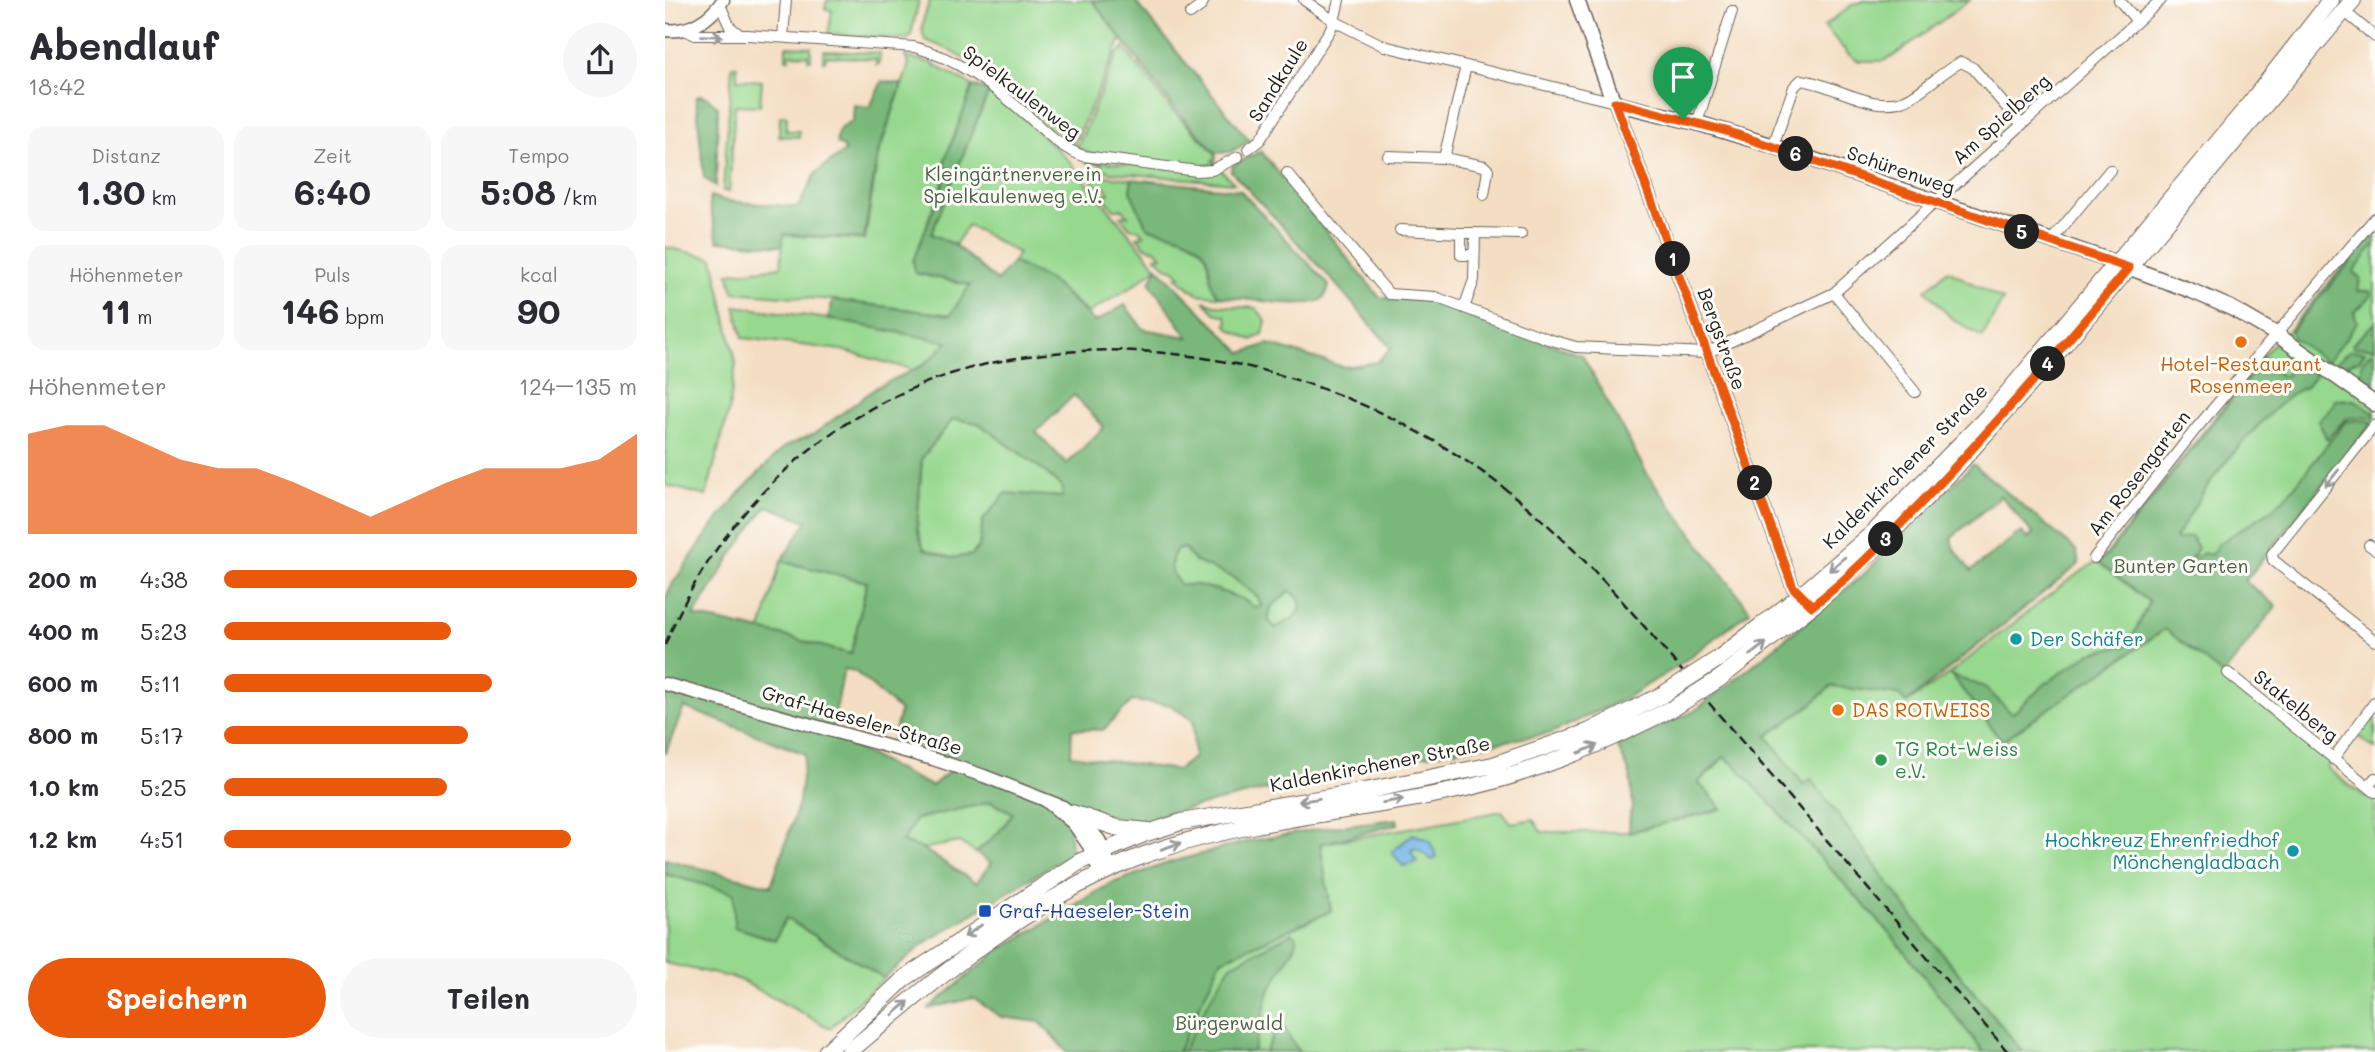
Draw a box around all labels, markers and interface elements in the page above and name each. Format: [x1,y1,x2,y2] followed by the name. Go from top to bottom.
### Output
[28,20,219,70] text: Abendlauf
[563,23,637,97] button: share
[700,29,723,42] one-way arrow
[1242,33,1313,126] street label: Sandkaule
[958,39,1086,144] street label: Spielkaulenweg
[1653,47,1713,119] pin
[1664,58,1702,96] icon: arrive
[1946,68,2055,169] street label: Am Spielberg
[28,71,86,101] text: 18:42
[1779,136,1813,172] pin: 6
[1844,139,1958,200] street label: Schürenweg
[1790,141,1801,166] text: 6
[91,143,161,168] text: Distanz
[313,143,352,168] text: Zeit
[509,143,569,168] text: Tempo
[923,161,1103,208] park label: Kleingärtnerverein Spielkaulenweg e.V.
[76,168,145,214] text: 1.30
[294,168,371,214] text: 6:40
[480,168,556,214] text: 5:08
[145,185,177,210] text: km
[556,185,597,210] text: /km
[2005,215,2039,250] pin: 5
[2016,219,2027,244] text: 5
[1655,242,1691,276] pin: 1
[1668,246,1677,271] text: 1
[69,262,183,287] text: Höhenmeter
[314,262,351,287] text: Puls
[520,262,558,287] text: kcal
[1692,284,1752,393] street label: Bergstraße
[100,287,131,333] text: 11
[281,287,339,333] text: 146
[517,287,561,333] text: 90
[131,304,152,329] text: m
[339,304,384,329] text: bpm
[2233,334,2249,350] marker: Hotel-Restaurant Rosenmeer
[2031,346,2065,382] pin: 4
[2041,351,2054,376] text: 4
[2160,351,2322,398] place label: Hotel-Restaurant Rosenmeer
[28,371,166,401] text: Höhenmeter
[519,371,637,401] text: 124–135 m
[1817,378,1993,554] street label: Kaldenkirchener Straße
[2082,405,2195,540] street label: Am Rosengarten
[1737,466,1773,500] pin: 2
[2325,469,2340,487] one-way arrow
[1749,470,1760,495] text: 2
[1869,522,1903,556] pin: 3
[1880,526,1891,551] text: 3
[2114,553,2248,578] park label: Bunter Garten
[1829,556,1847,572] one-way arrow
[28,564,97,594] text: 200 m
[140,564,188,594] text: 4:38
[28,616,99,646] text: 400 m
[140,616,187,646] text: 5:23
[2030,626,2144,651] place label: Der Schäfer
[2008,631,2024,647] marker: Der Schäfer
[1749,641,1767,656] one-way arrow
[2249,664,2344,747] street label: Stakelberg
[28,668,98,698] text: 600 m
[140,668,181,698] text: 5:11
[759,679,965,760] street label: Graf-Haeseler-Straße
[1852,697,1990,722] place label: DAS ROTWEISS
[1830,702,1846,718] marker: DAS ROTWEISS
[28,720,98,750] text: 800 m
[140,720,184,750] text: 5:17
[1268,730,1492,797] street label: Kaldenkirchener Straße
[1895,736,2018,783] place label: TG Rot-Weiss e.V.
[1576,741,1598,754] one-way arrow
[1873,752,1889,768] marker: TG Rot-Weiss e.V.
[28,772,99,802] text: 1.0 km
[140,772,187,802] text: 5:25
[1298,794,1320,807] one-way arrow
[1381,794,1404,807] one-way arrow
[28,824,97,854] text: 1.2 km
[140,824,184,854] text: 4:51
[2045,827,2280,874] place label: Hochkreuz Ehrenfriedhof Mönchengladbach
[1159,839,1181,852] one-way arrow
[2285,843,2301,859] marker: Hochkreuz Ehrenfriedhof Mönchengladbach
[999,898,1189,923] place label: Graf-Haeseler-Stein
[977,903,993,919] marker: Graf-Haeseler-Stein
[964,924,983,938] one-way arrow
[28,958,326,1038] button: Speichern
[340,958,637,1038] button: Teilen
[892,1000,910,1016] one-way arrow
[1175,1010,1283,1035] park label: Bürgerwald

